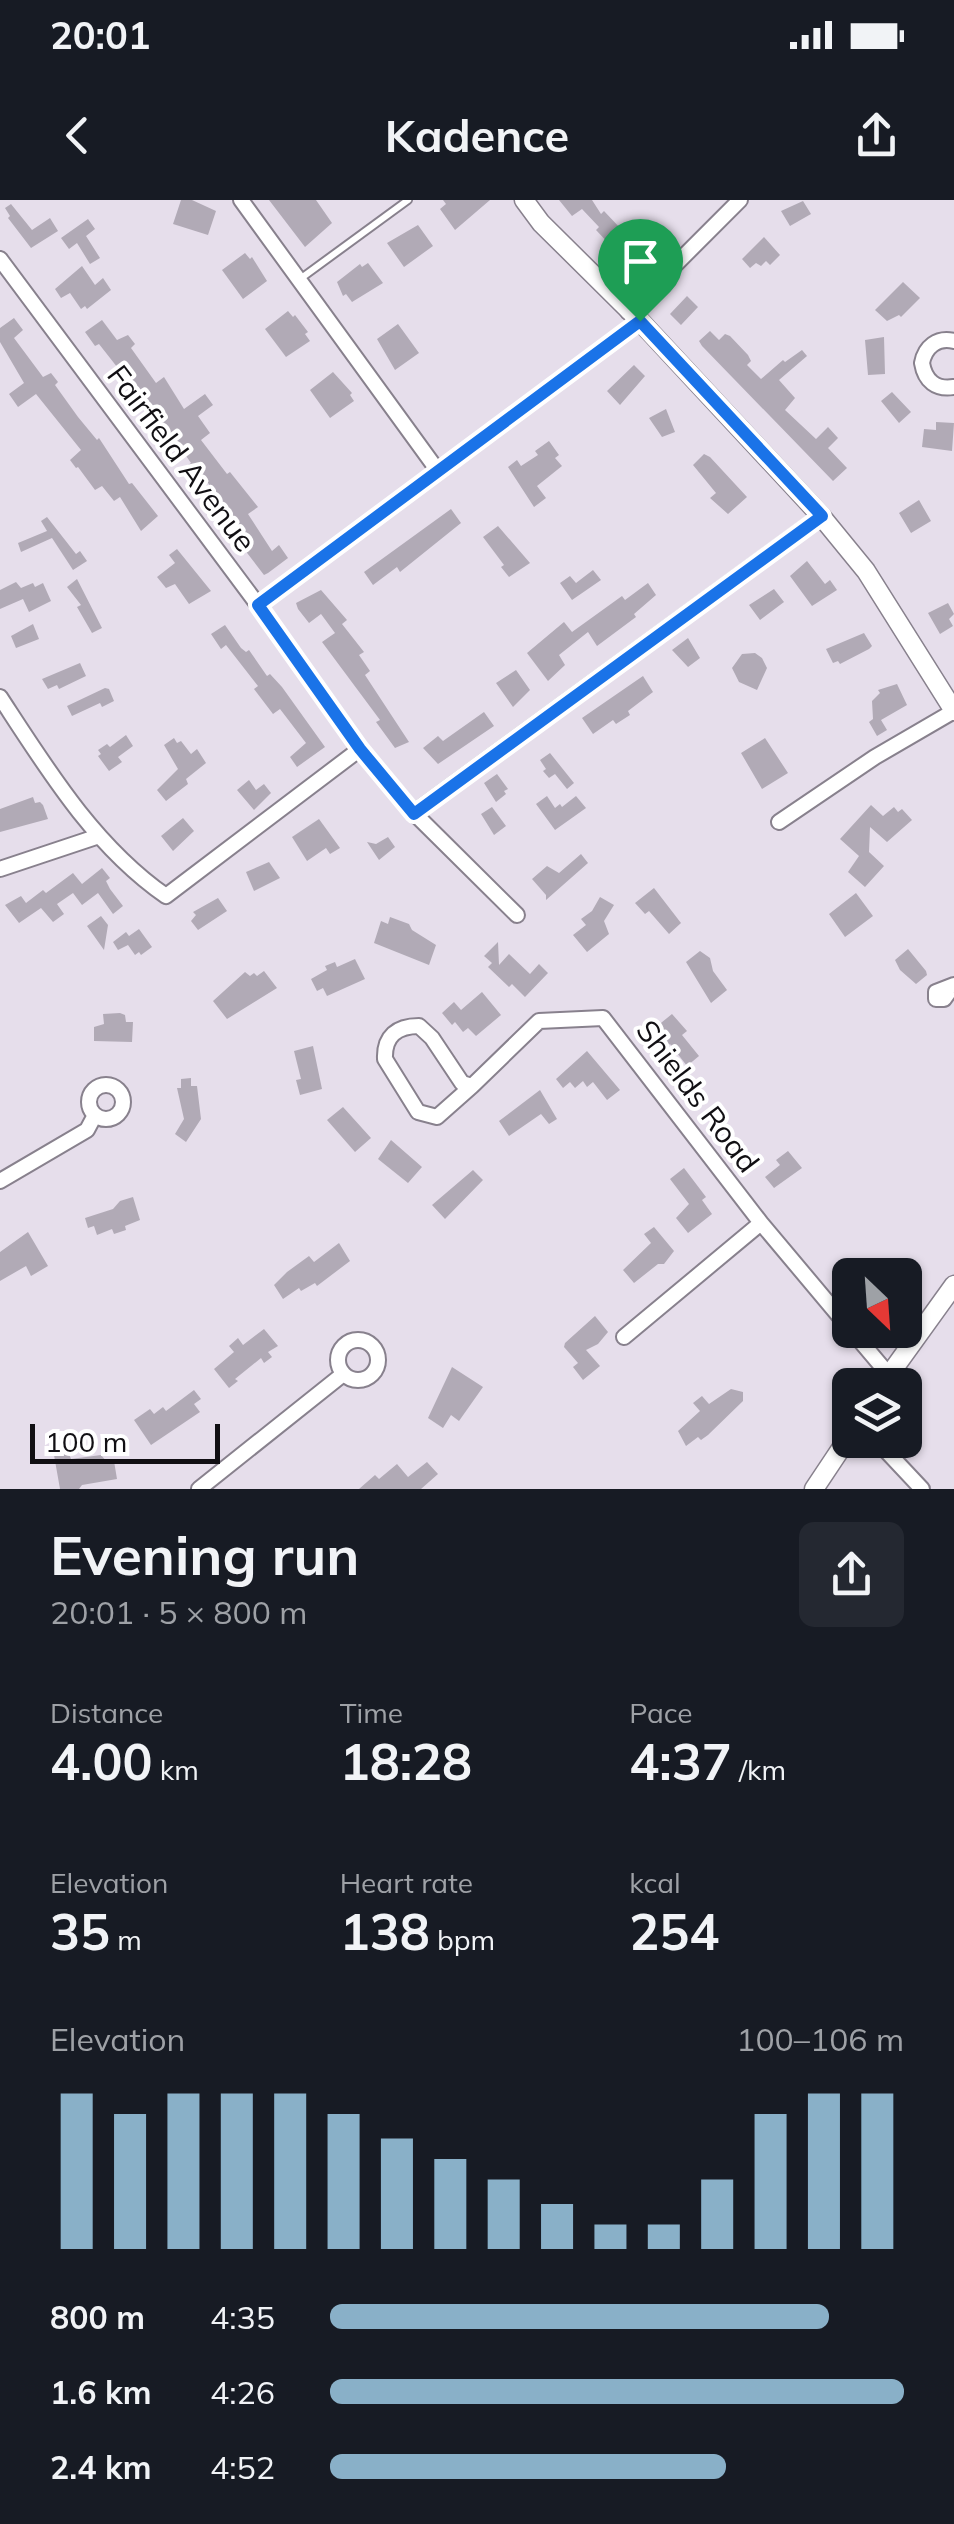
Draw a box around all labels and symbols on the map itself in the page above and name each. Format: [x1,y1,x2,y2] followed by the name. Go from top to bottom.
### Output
[598,219,683,322] pin
[99,357,265,559] street label: Fairfield Avenue
[628,1012,768,1180] street label: Shields Road
[832,1258,922,1348] north arrow
[30,1419,220,1464] scale bar

